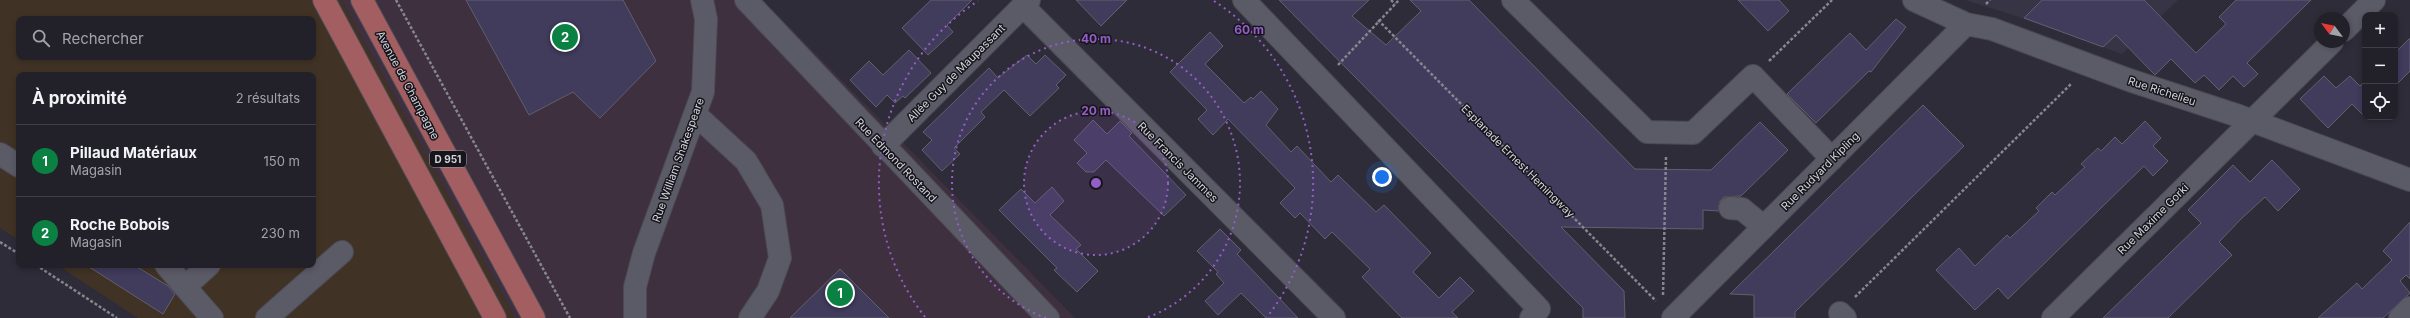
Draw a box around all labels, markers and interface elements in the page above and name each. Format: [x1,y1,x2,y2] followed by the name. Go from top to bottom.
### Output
[2314,12,2350,48] north arrow
[2362,12,2398,120] map controls
[2362,12,2398,48] button: +
[16,16,316,60] search box
[904,21,1008,125] street label: Allée Guy de Maupassant
[552,22,578,52] pin: 2
[1234,22,1264,37] text: 60 m
[30,27,52,49] icon: search
[373,28,443,142] street label: Avenue de Champagne
[62,29,144,48] text: Rechercher
[1081,31,1111,46] text: 40 m
[2362,48,2398,84] button: −
[2126,73,2198,109] street label: Rue Richelieu
[2362,84,2398,120] button: locate
[32,88,127,108] text: À proximité
[236,90,300,106] text: 2 résultats
[649,96,707,224] street label: Rue William Shakespeare
[1458,101,1578,221] street label: Esplanade Ernest Hemingway
[1081,103,1111,118] text: 20 m
[852,115,940,205] street label: Rue Edmond Rostand
[1135,119,1221,205] street label: Rue Francis Jammes
[1778,129,1862,213] street label: Rue Rudyard Kipling
[70,143,197,162] text: Pillaud Matériaux
[430,151,466,167] road number: D 951
[42,153,48,169] text: 1
[264,153,300,169] text: 150 m
[70,162,122,178] text: Magasin
[1372,167,1392,187] your location
[1089,176,1103,190] centre of rings
[2115,181,2191,257] street label: Rue Maxime Gorki
[70,215,170,234] text: Roche Bobois
[41,225,49,241] text: 2
[261,225,300,241] text: 230 m
[70,234,122,250] text: Magasin
[827,278,853,308] pin: 1

